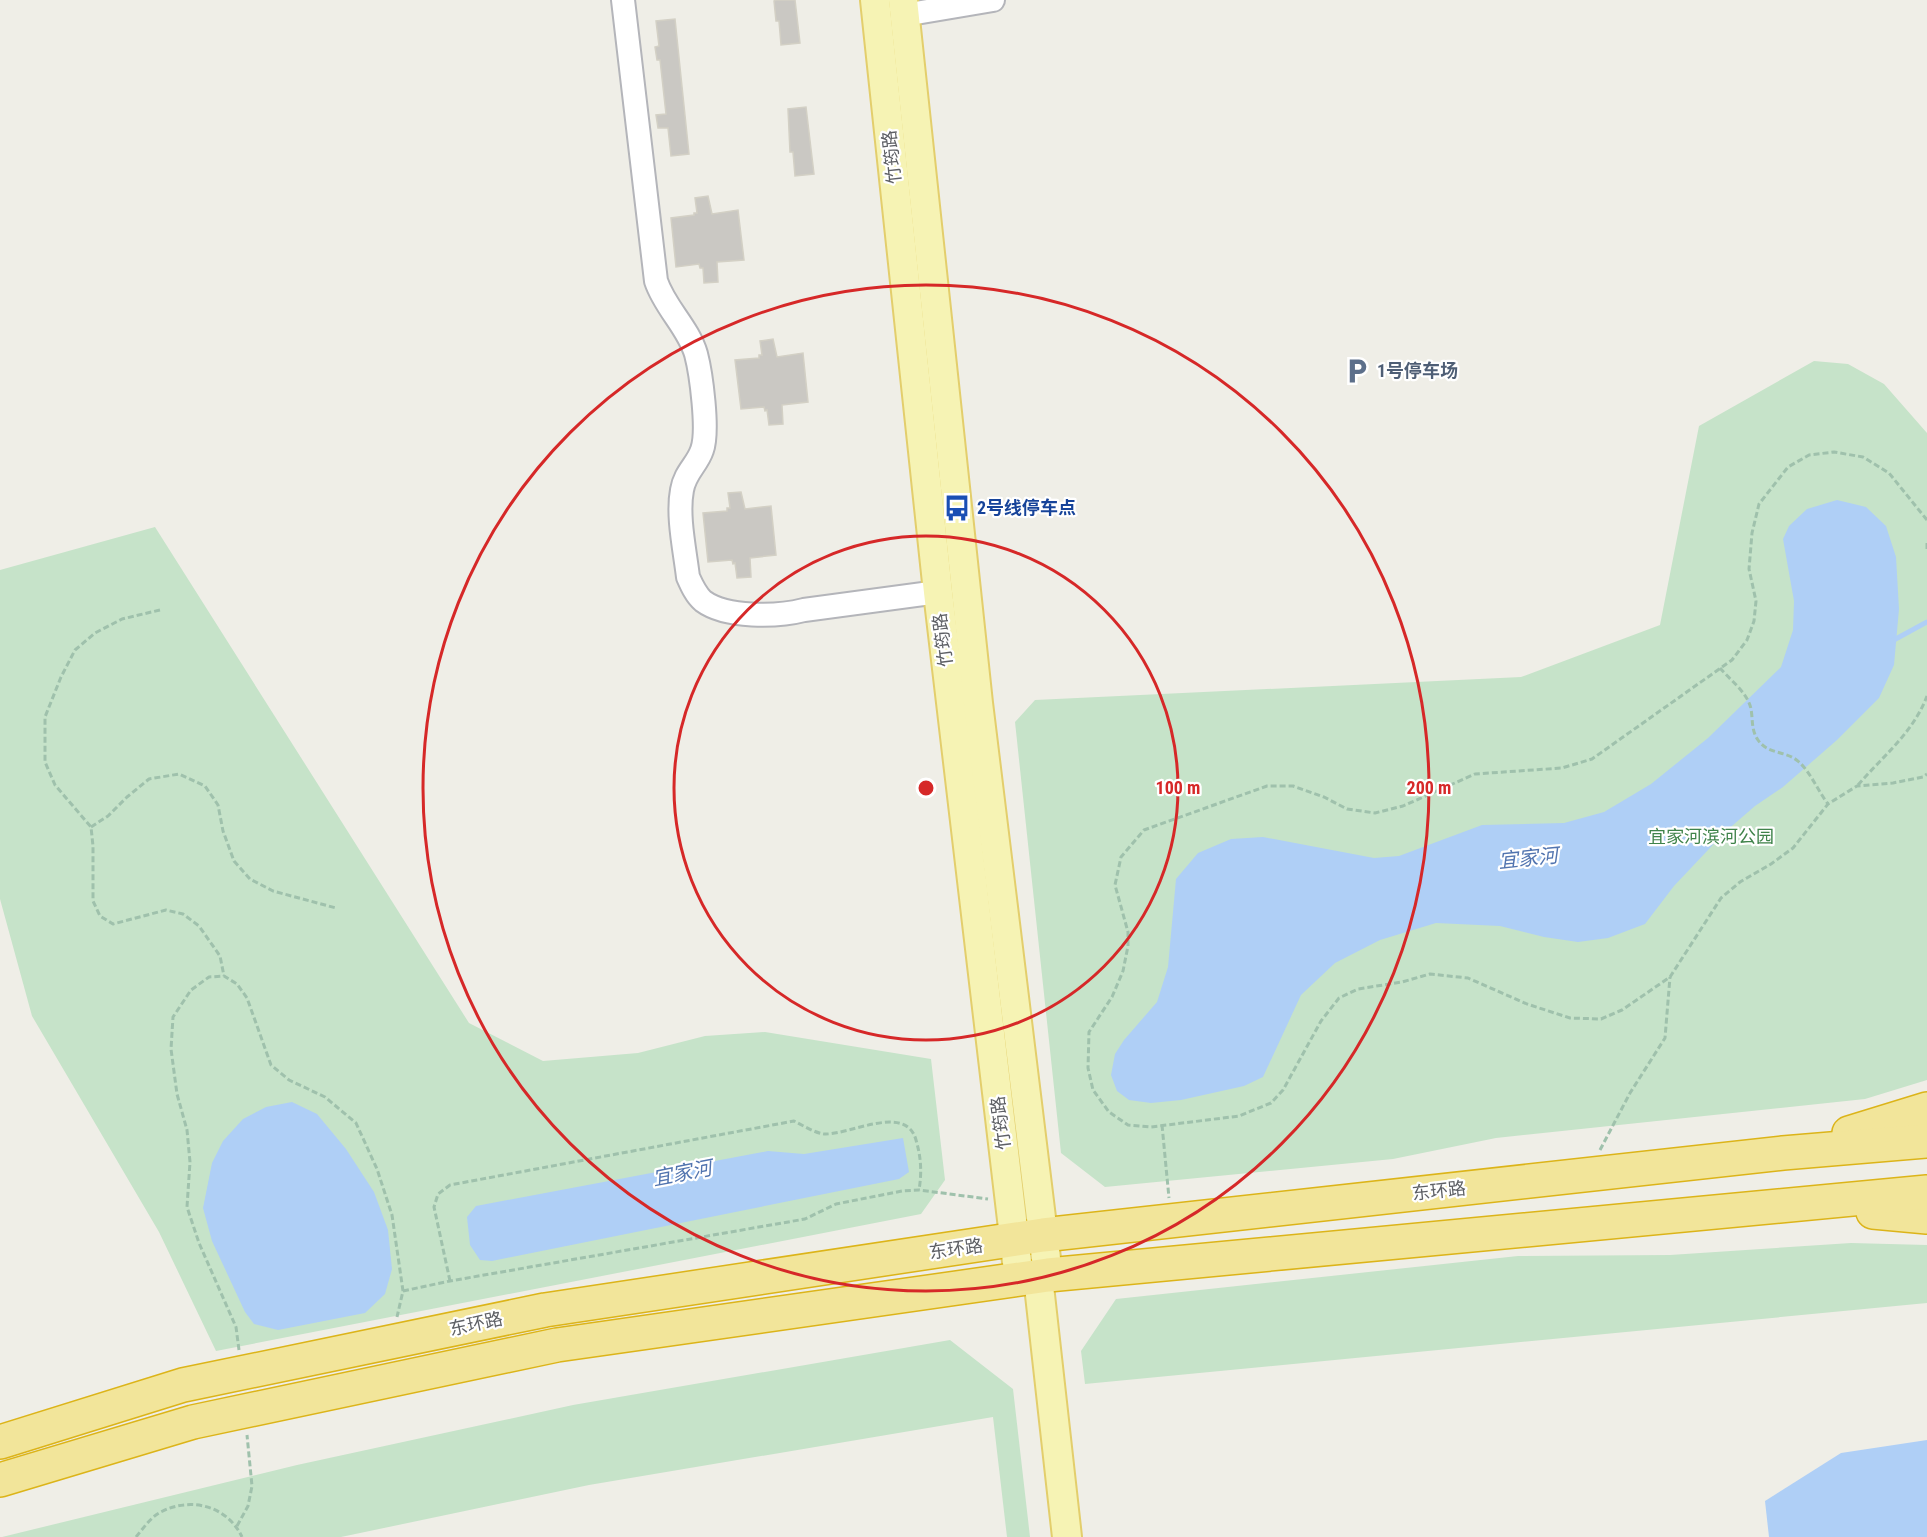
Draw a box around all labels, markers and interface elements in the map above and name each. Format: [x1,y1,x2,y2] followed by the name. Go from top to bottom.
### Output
[878,129,905,185] street label: 竹筠路
[1342,356,1372,386] parking icon: 1号停车场
[1377,360,1458,381] place label: 1号停车场
[942,493,972,523] bus stop icon: 2号线停车点
[977,497,1076,518] place label: 2号线停车点
[929,612,956,668] street label: 竹筠路
[1156,777,1200,798] text: 100 m
[1407,777,1451,798] text: 200 m
[916,778,936,798] centre of rings
[1648,826,1774,847] park label: 宜家河滨河公园
[1497,843,1563,873] water label: 宜家河
[987,1095,1014,1151] street label: 竹筠路
[650,1155,718,1191] water label: 宜家河
[1411,1177,1467,1204] street label: 东环路
[928,1234,984,1263] street label: 东环路
[447,1308,504,1339] street label: 东环路

